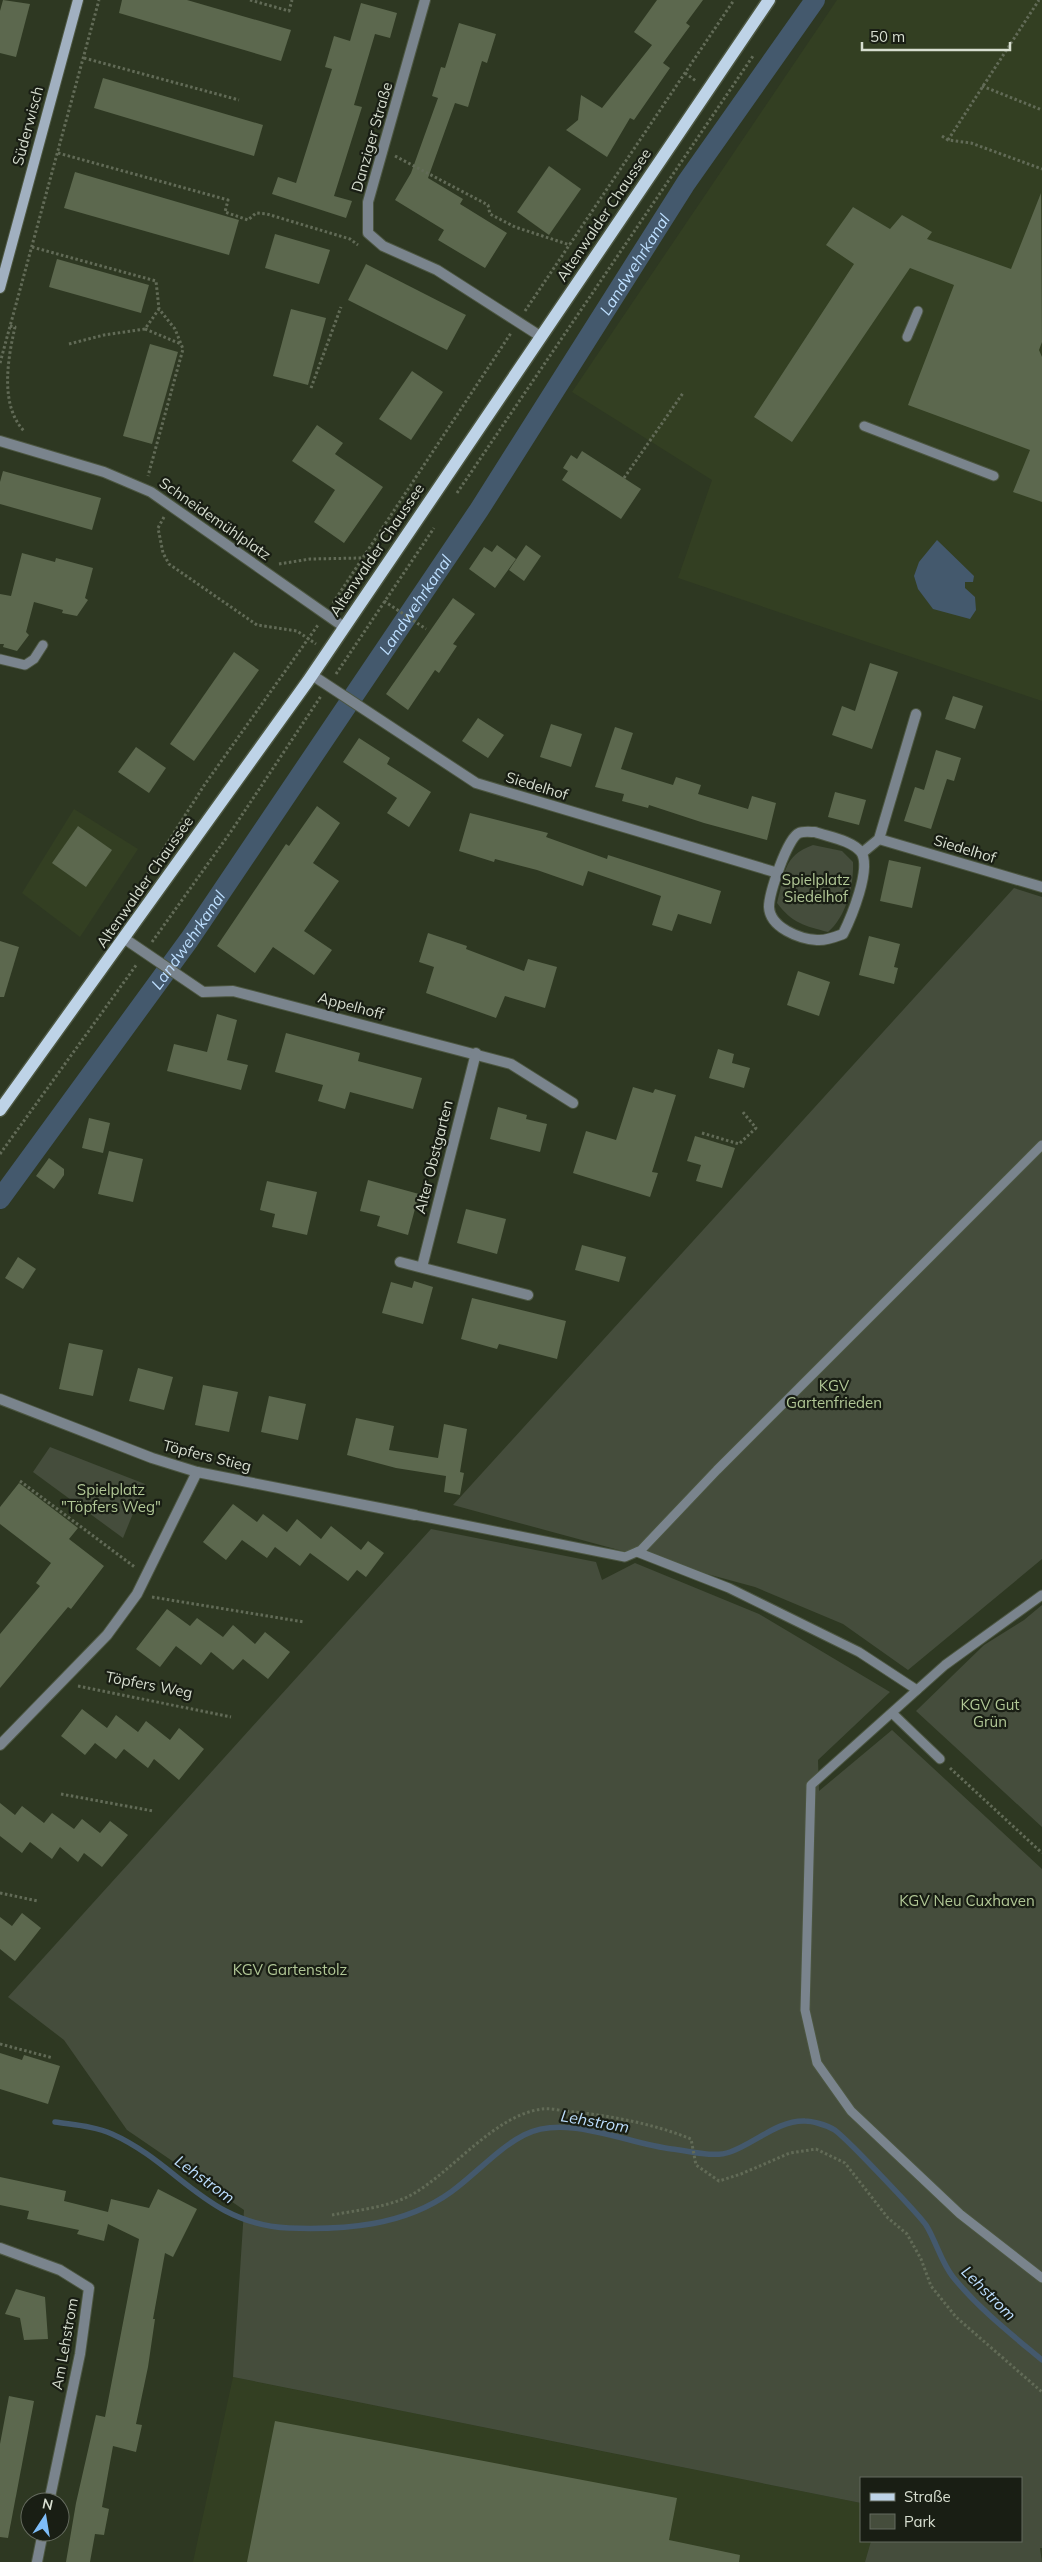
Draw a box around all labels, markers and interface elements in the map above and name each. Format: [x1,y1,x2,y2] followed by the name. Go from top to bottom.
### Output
[862,20,1010,52] scale bar
[870,27,905,46] text: 50 m
[347,80,396,194] street label: Danziger Straße
[8,84,47,168] street label: Süderwisch
[552,145,655,285] street label: Altenwalder Chaussee
[595,210,674,319] water label: Landwehrkanal
[156,473,275,564] street label: Schneidemühlplatz
[325,480,428,620] street label: Altenwalder Chaussee
[374,551,456,658] water label: Landwehrkanal
[504,767,571,804] street label: Siedelhof
[92,812,197,951] street label: Altenwalder Chaussee
[932,830,999,867] street label: Siedelhof
[782,870,850,906] park label: Spielplatz Siedelhof
[146,887,229,993] water label: Landwehrkanal
[316,988,387,1024] street label: Appelhoff
[410,1098,457,1216] street label: Alter Obstgarten
[786,1376,882,1412] park label: KGV Gartenfrieden
[161,1435,253,1476] street label: Töpfers Stieg
[61,1480,161,1516] park label: Spielplatz "Töpfers Weg"
[104,1667,194,1702] street label: Töpfers Weg
[960,1695,1020,1731] park label: KGV Gut Grün
[899,1891,1035,1910] park label: KGV Neu Cuxhaven
[233,1960,348,1979] park label: KGV Gartenstolz
[559,2105,631,2137] water label: Lehstrom
[171,2151,239,2207] water label: Lehstrom
[958,2262,1020,2324] water label: Lehstrom
[47,2297,82,2391] street label: Am Lehstrom
[860,2477,1022,2542] legend
[904,2487,951,2506] text: Straße
[20,2492,70,2542] north arrow
[41,2494,55,2514] text: N
[904,2512,936,2531] text: Park

